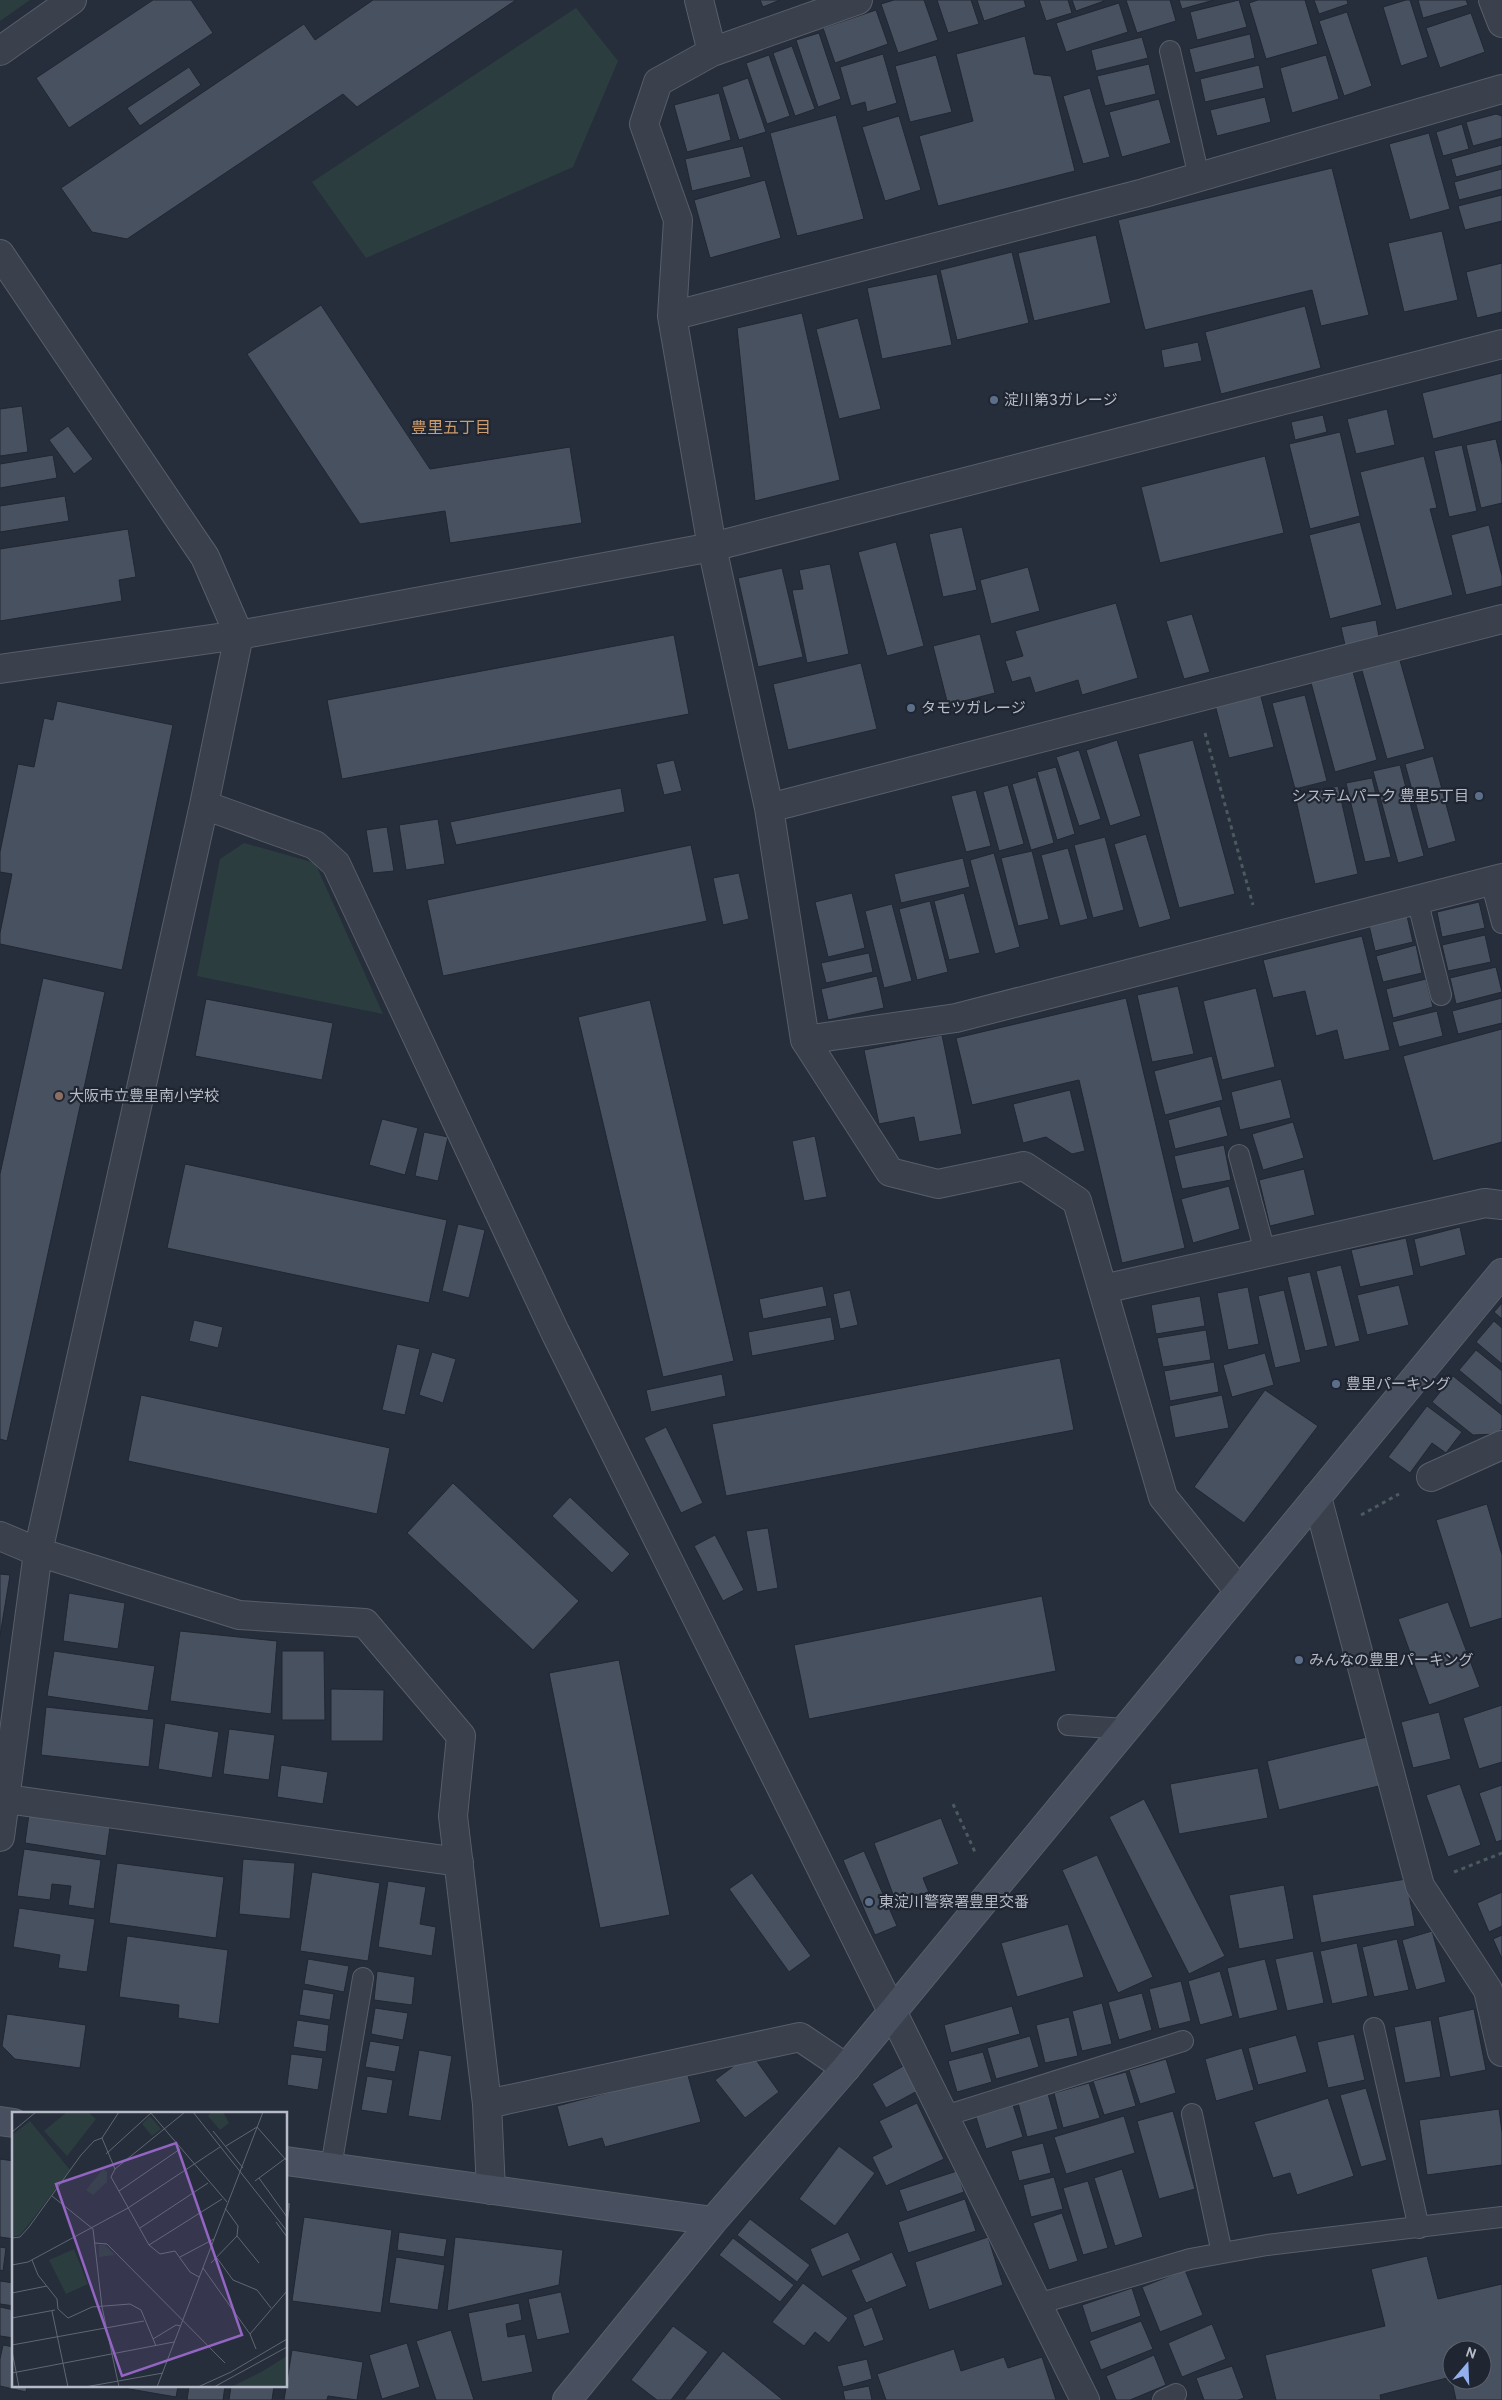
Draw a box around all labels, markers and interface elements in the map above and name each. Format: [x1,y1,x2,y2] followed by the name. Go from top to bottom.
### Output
[1004,392,1118,411] place label: 淀川第3ガレージ
[988,394,1000,406] marker: 淀川第3ガレージ
[411,419,491,439] district label: 豊里五丁目
[921,700,1026,719] place label: タモツガレージ
[905,702,917,714] marker: タモツガレージ
[1292,788,1469,807] place label: システムパーク 豊里5丁目
[1473,790,1485,802] marker: システムパーク 豊里5丁目
[69,1088,219,1107] place label: 大阪市立豊里南小学校
[53,1090,65,1102] marker: 大阪市立豊里南小学校
[1346,1376,1451,1395] place label: 豊里パーキング
[1330,1378,1342,1390] marker: 豊里パーキング
[1309,1652,1474,1671] place label: みんなの豊里パーキング
[1293,1654,1305,1666] marker: みんなの豊里パーキング
[879,1894,1029,1913] place label: 東淀川警察署豊里交番
[863,1896,875,1908] marker: 東淀川警察署豊里交番
[12,2112,288,2388] inset map
[1442,2340,1492,2390] north arrow
[1463,2344,1478,2364] text: N

